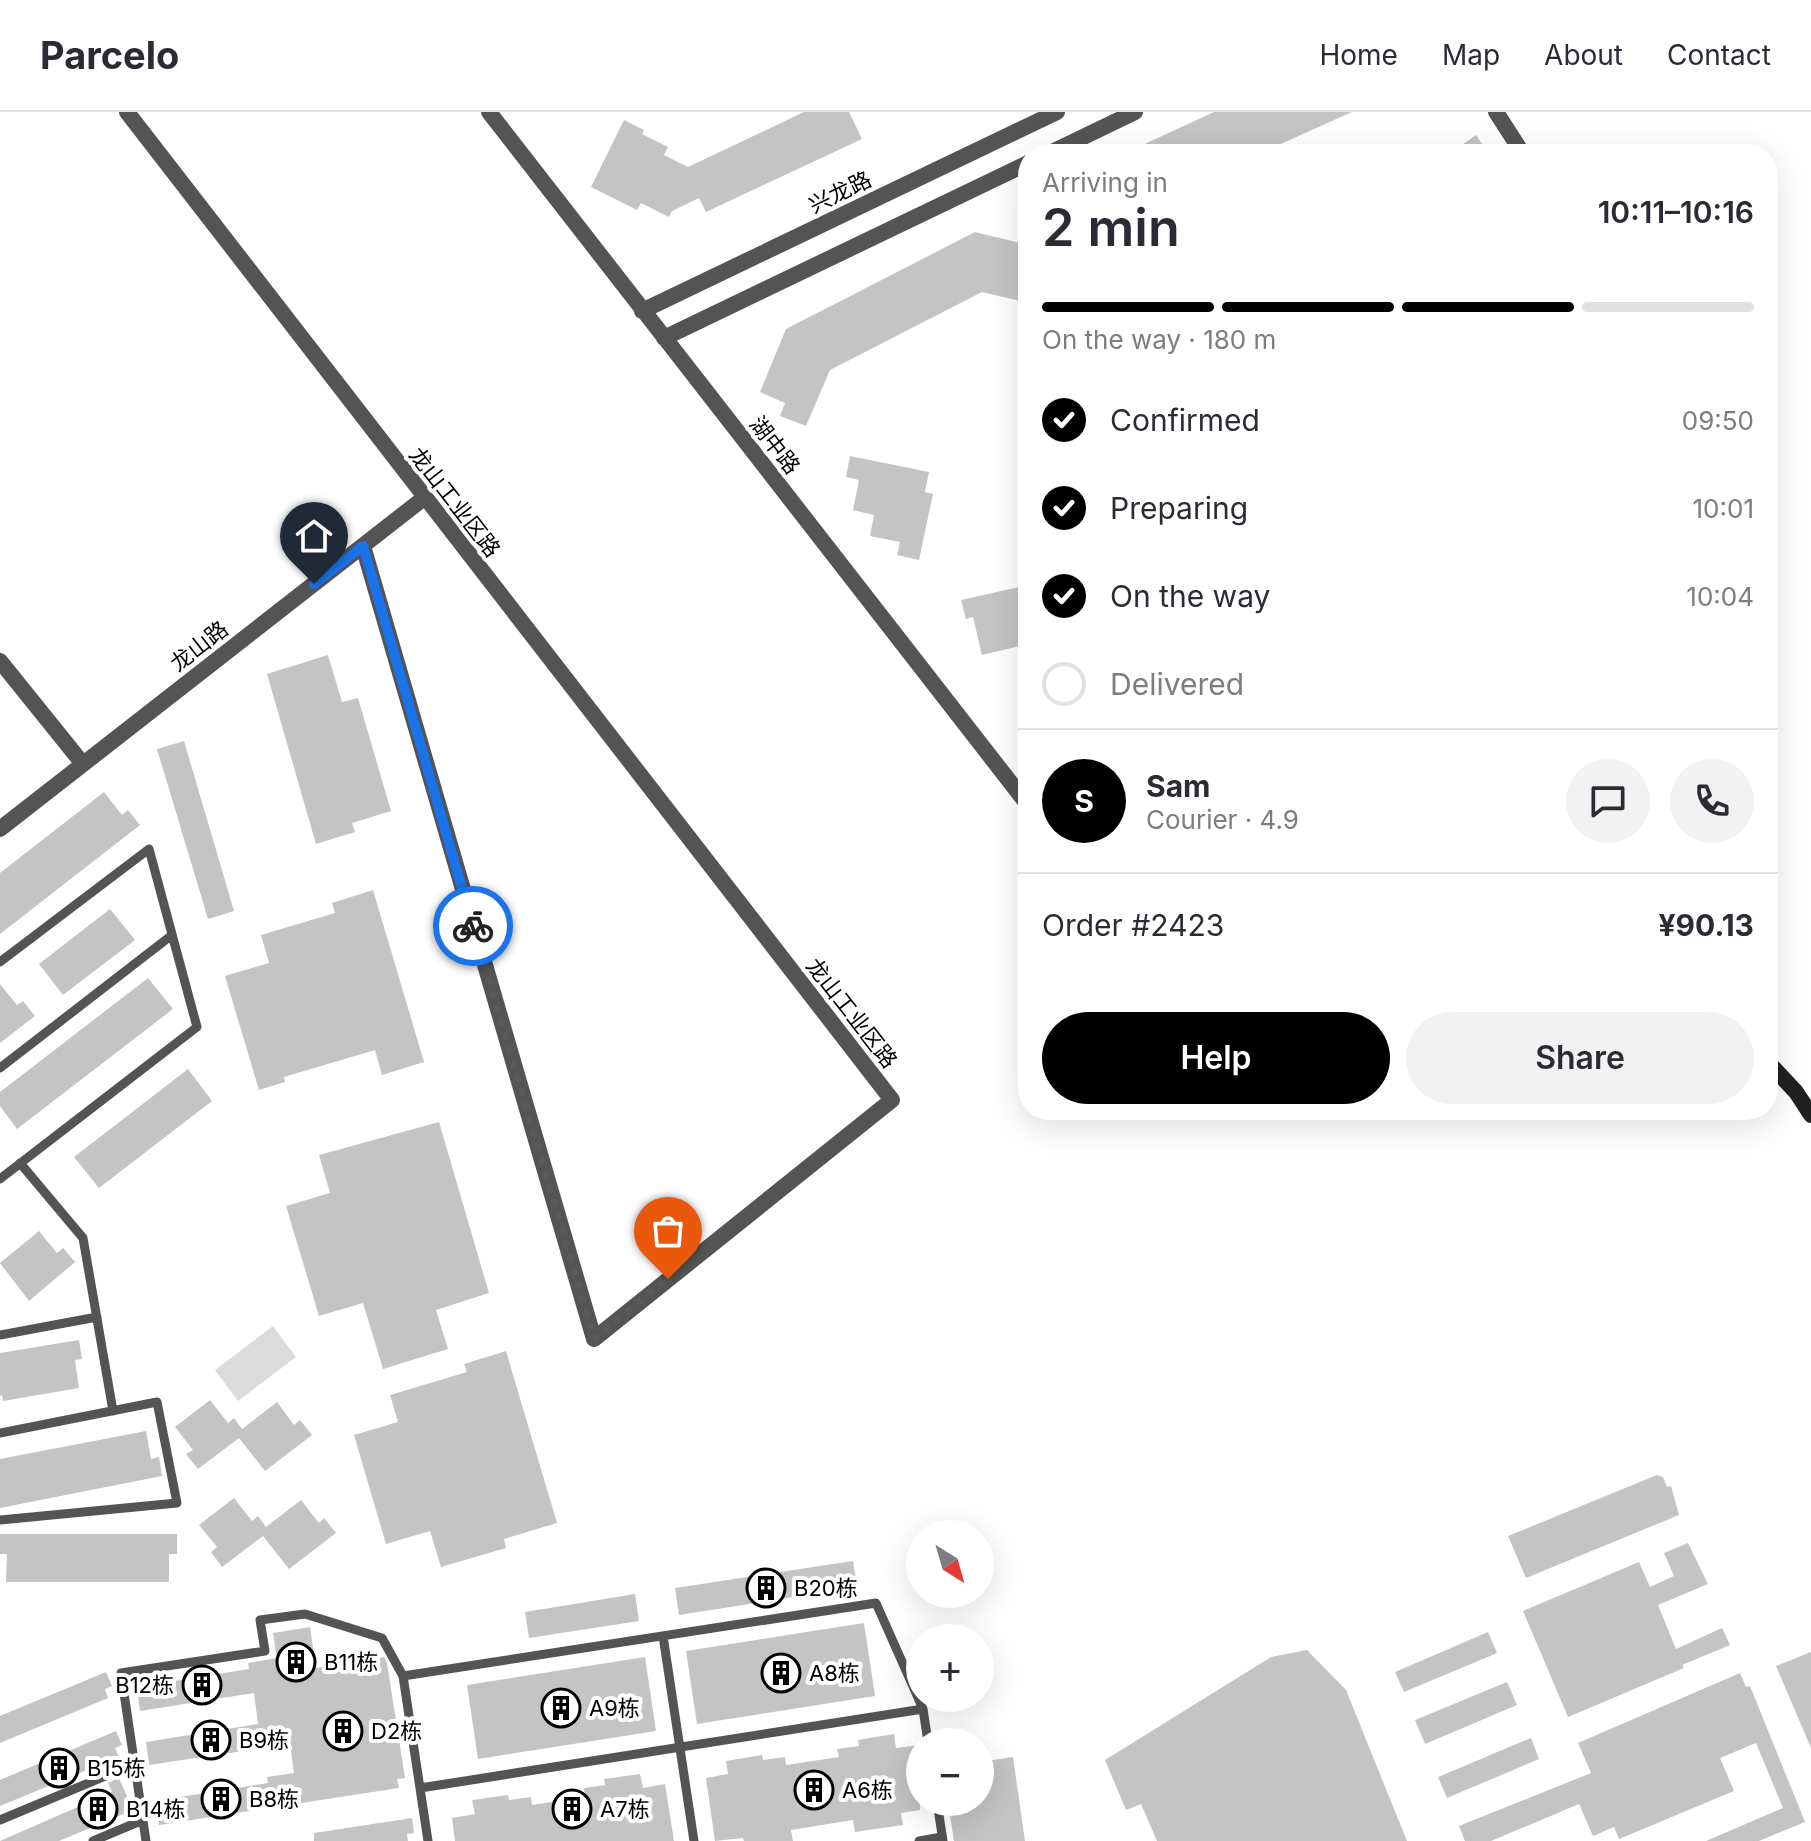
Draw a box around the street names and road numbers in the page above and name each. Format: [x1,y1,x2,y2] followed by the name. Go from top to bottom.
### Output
[805,166,875,218] street label: 兴龙路
[744,411,806,479] street label: 湖中路
[404,442,506,562] street label: 龙山工业区路
[165,615,233,677] street label: 龙山路
[801,953,903,1073] street label: 龙山工业区路

